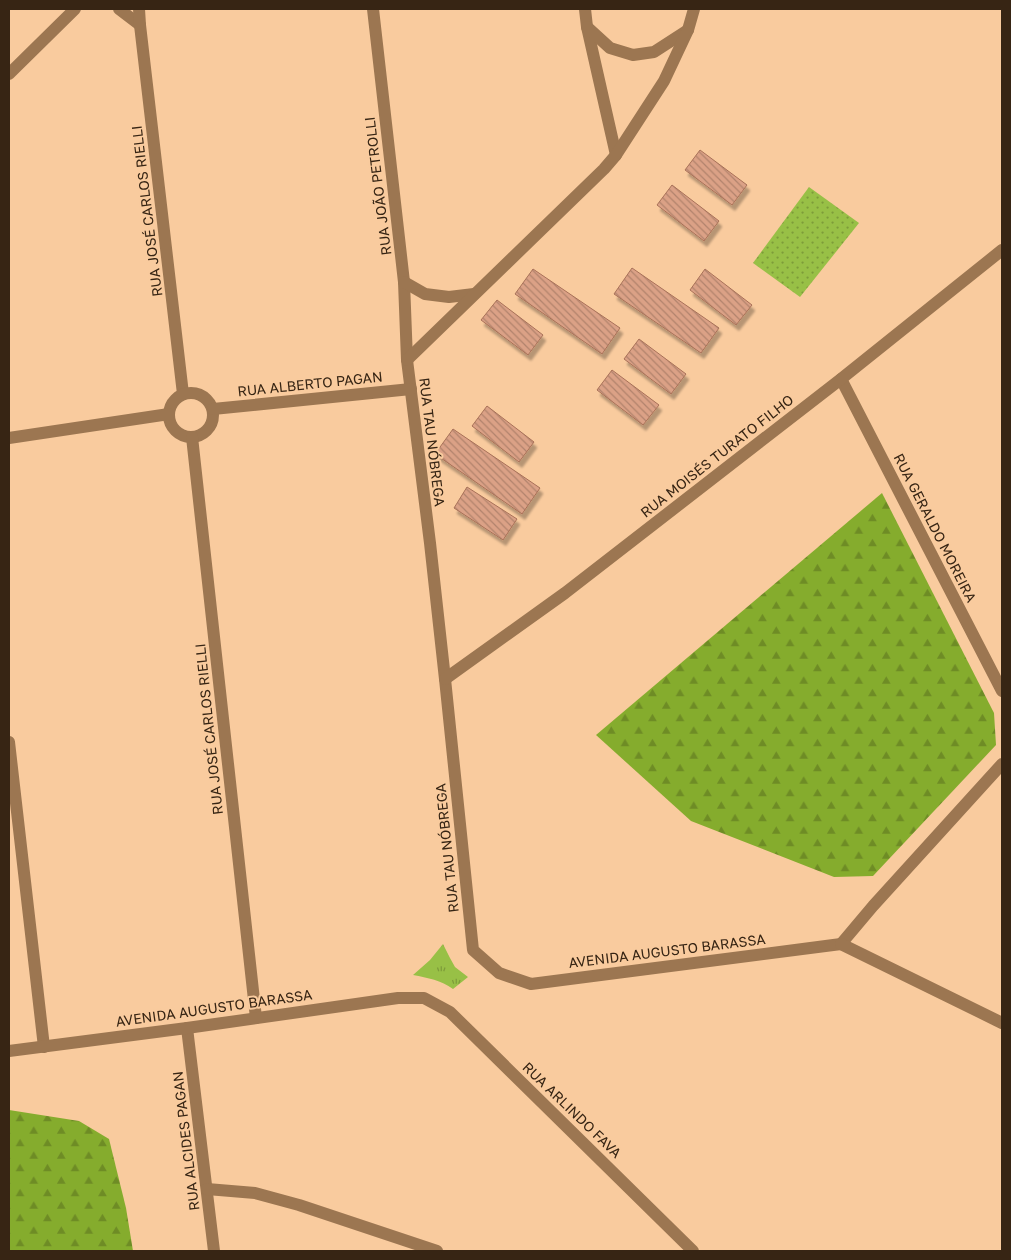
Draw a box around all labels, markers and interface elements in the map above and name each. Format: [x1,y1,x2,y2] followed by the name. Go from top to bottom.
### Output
[361,116,394,256] street label: RUA JOÃO PETROLLI
[128,124,165,298] street label: RUA JOSÉ CARLOS RIELLI
[237,367,383,400] street label: RUA ALBERTO PAGAN
[416,377,449,508] street label: RUA TAU NÓBREGA
[637,391,797,521] street label: RUA MOISÉS TURATO FILHO
[890,451,981,606] street label: RUA GERALDO MOREIRA
[191,642,226,816] street label: RUA JOSÉ CARLOS RIELLI
[431,782,462,913] street label: RUA TAU NÓBREGA
[568,930,767,971] street label: AVENIDA AUGUSTO BARASSA
[115,985,314,1030] street label: AVENIDA AUGUSTO BARASSA
[519,1058,626,1162] street label: RUA ARLINDO FAVA
[169,1070,202,1212] street label: RUA ALCIDES PAGAN

